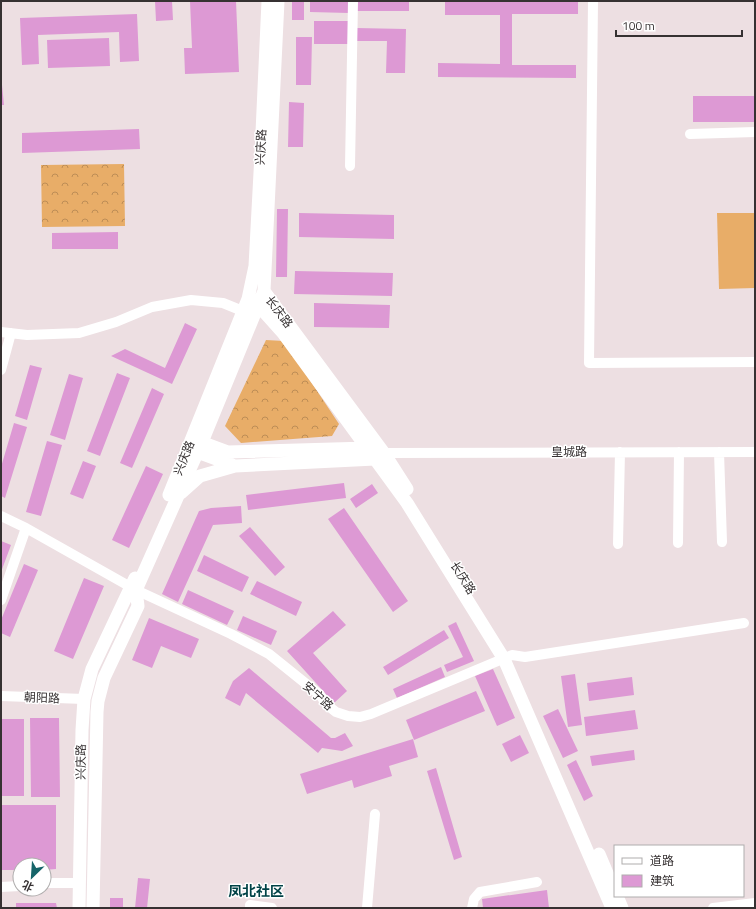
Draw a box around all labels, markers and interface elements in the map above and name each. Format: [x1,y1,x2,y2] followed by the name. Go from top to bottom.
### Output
[616,12,742,38] scale bar
[622,16,655,35] text: 100 m
[250,128,271,165] street label: 兴庆路
[261,292,298,332] street label: 长庆路
[168,438,199,478] street label: 兴庆路
[551,442,587,461] street label: 皇城路
[446,557,481,598] street label: 长庆路
[299,677,338,715] street label: 安宁路
[24,687,60,708] street label: 朝阳路
[71,744,90,780] street label: 兴庆路
[614,845,744,897] legend
[650,851,674,870] text: 道路
[12,857,52,897] north arrow
[650,871,674,890] text: 建筑
[19,876,36,896] text: 北
[228,880,284,901] district label: 凤北社区

